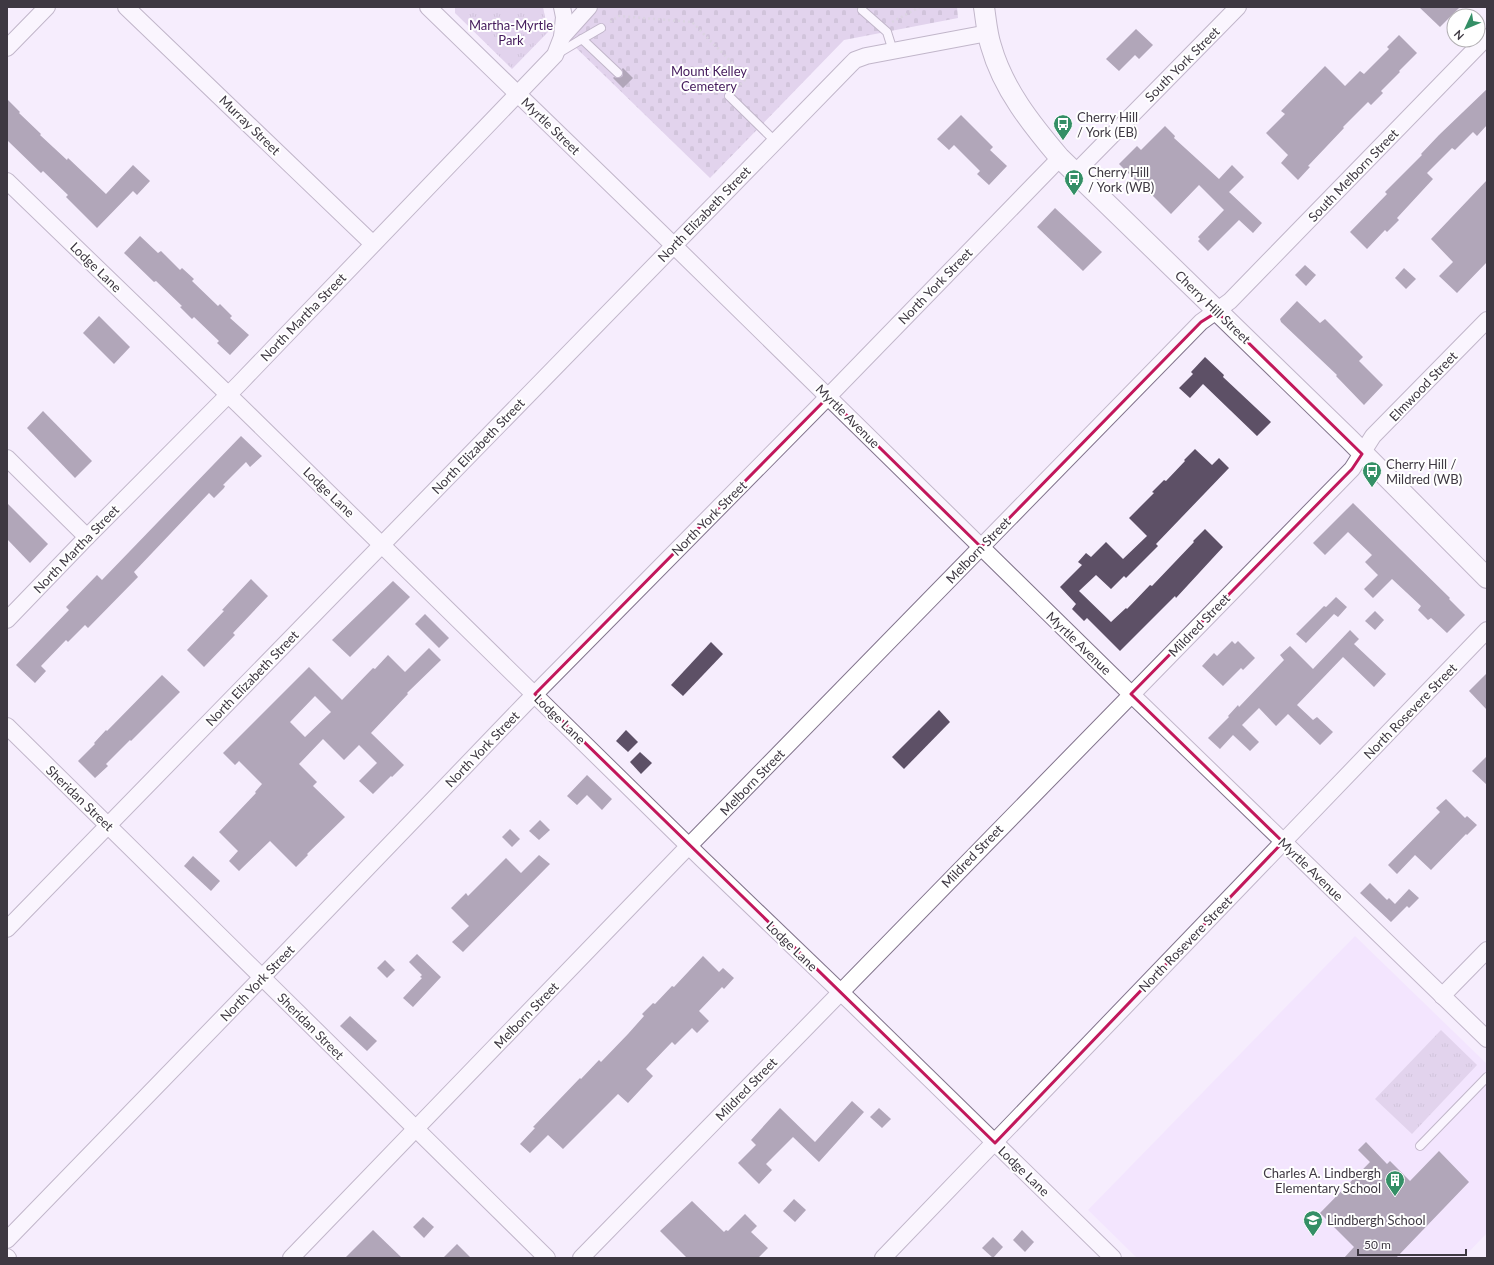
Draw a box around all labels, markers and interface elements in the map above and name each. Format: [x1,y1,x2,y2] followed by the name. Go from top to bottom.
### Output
[1446,8,1486,48] north arrow
[469,17,553,48] park label: Martha-Myrtle Park
[1141,23,1223,105] street label: South York Street
[1451,28,1466,43] text: N
[671,63,747,94] park label: Mount Kelley Cemetery
[216,92,284,158] street label: Murray Street
[518,94,584,158] street label: Myrtle Street
[1077,109,1138,140] place label: Cherry Hill / York (EB)
[1052,113,1074,141] bus stop icon: Cherry Hill / York (EB)
[1305,125,1402,225] street label: South Melborn Street
[654,163,754,265] street label: North Elizabeth Street
[1088,164,1154,195] place label: Cherry Hill / York (WB)
[1063,168,1085,196] bus stop icon: Cherry Hill / York (WB)
[67,239,125,295] street label: Lodge Lane
[895,244,976,327] street label: North York Street
[1172,267,1254,347] street label: Cherry Hill Street
[257,269,349,364] street label: North Martha Street
[1386,348,1461,424] street label: Elmwood Street
[813,381,883,451] street label: Myrtle Avenue
[428,395,528,497] street label: North Elizabeth Street
[1386,456,1462,487] place label: Cherry Hill / Mildred (WB)
[1361,460,1383,488] bus stop icon: Cherry Hill / Mildred (WB)
[300,464,358,520] street label: Lodge Lane
[668,477,750,559] street label: North York Street
[30,501,122,596] street label: North Martha Street
[942,513,1014,586] street label: Melborn Street
[1165,590,1233,660] street label: Mildred Street
[1043,608,1115,678] street label: Myrtle Avenue
[202,627,302,729] street label: North Elizabeth Street
[1360,660,1460,762] street label: North Rosevere Street
[531,691,589,747] street label: Lodge Lane
[442,707,523,790] street label: North York Street
[716,745,788,818] street label: Melborn Street
[43,762,117,834] street label: Sheridan Street
[938,821,1006,891] street label: Mildred Street
[1275,834,1347,904] street label: Myrtle Avenue
[1135,893,1235,995] street label: North Rosevere Street
[763,918,821,974] street label: Lodge Lane
[217,941,298,1024] street label: North York Street
[490,978,562,1051] street label: Melborn Street
[274,989,348,1063] street label: Sheridan Street
[712,1054,780,1124] street label: Mildred Street
[995,1143,1053,1199] street label: Lodge Lane
[1263,1165,1381,1196] place label: Charles A. Lindbergh Elementary School
[1384,1169,1406,1197] building icon: Charles A. Lindbergh Elementary School
[1302,1209,1324,1237] school or university icon: Lindbergh School
[1327,1212,1426,1228] place label: Lindbergh School
[1358,1231,1466,1257] scale bar
[1364,1237,1391,1252] text: 50 m

